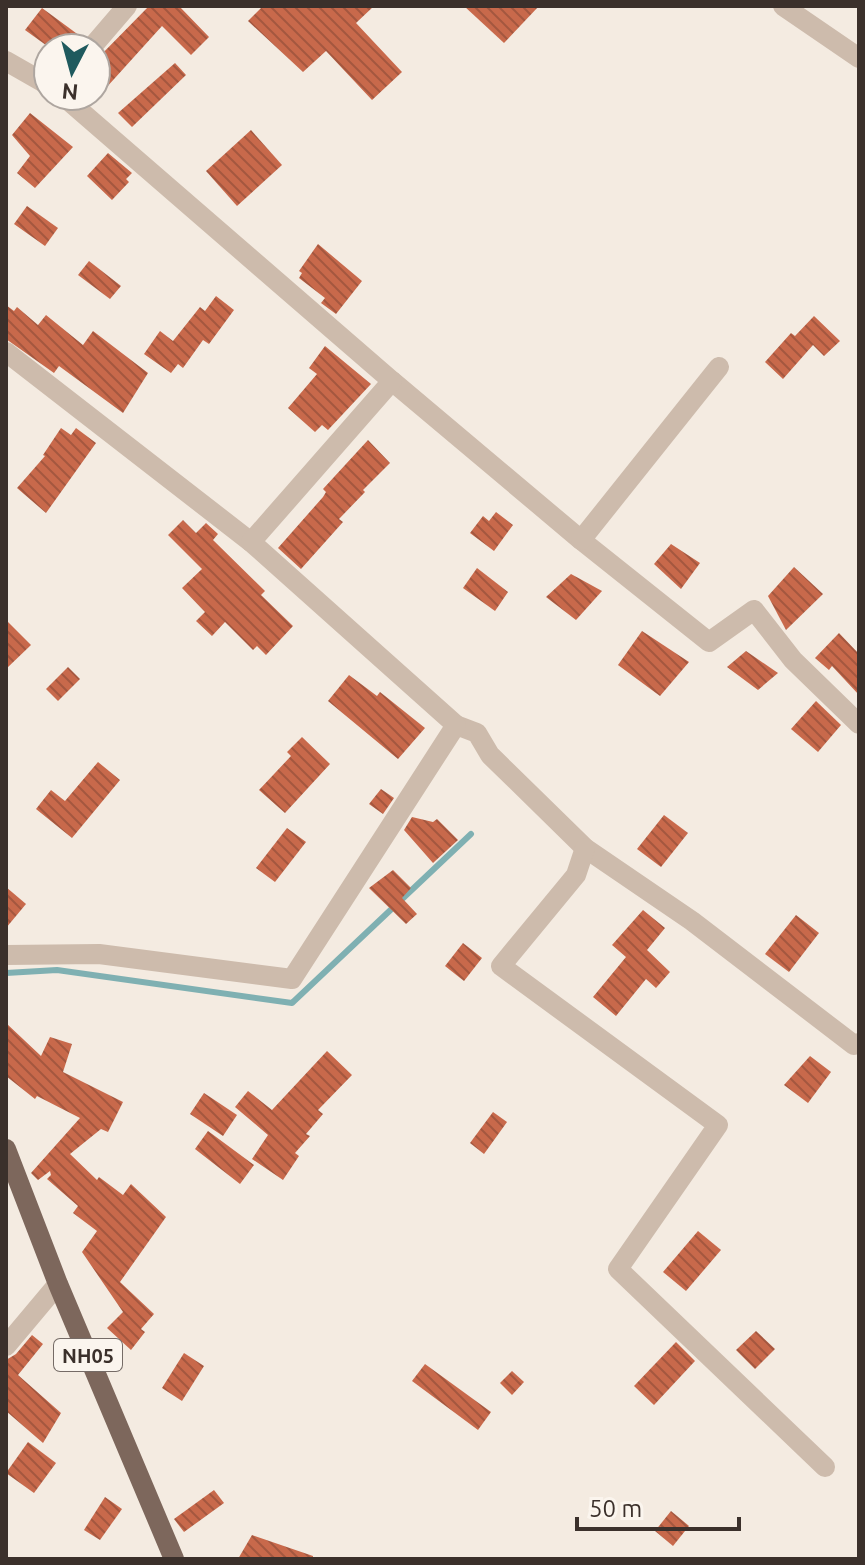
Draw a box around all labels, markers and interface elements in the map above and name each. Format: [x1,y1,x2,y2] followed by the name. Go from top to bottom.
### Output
[32,32,112,112] north arrow
[60,79,79,106] text: N
[54,1339,122,1371] road number: NH05
[577,1481,739,1531] scale bar
[589,1495,642,1522] text: 50 m

